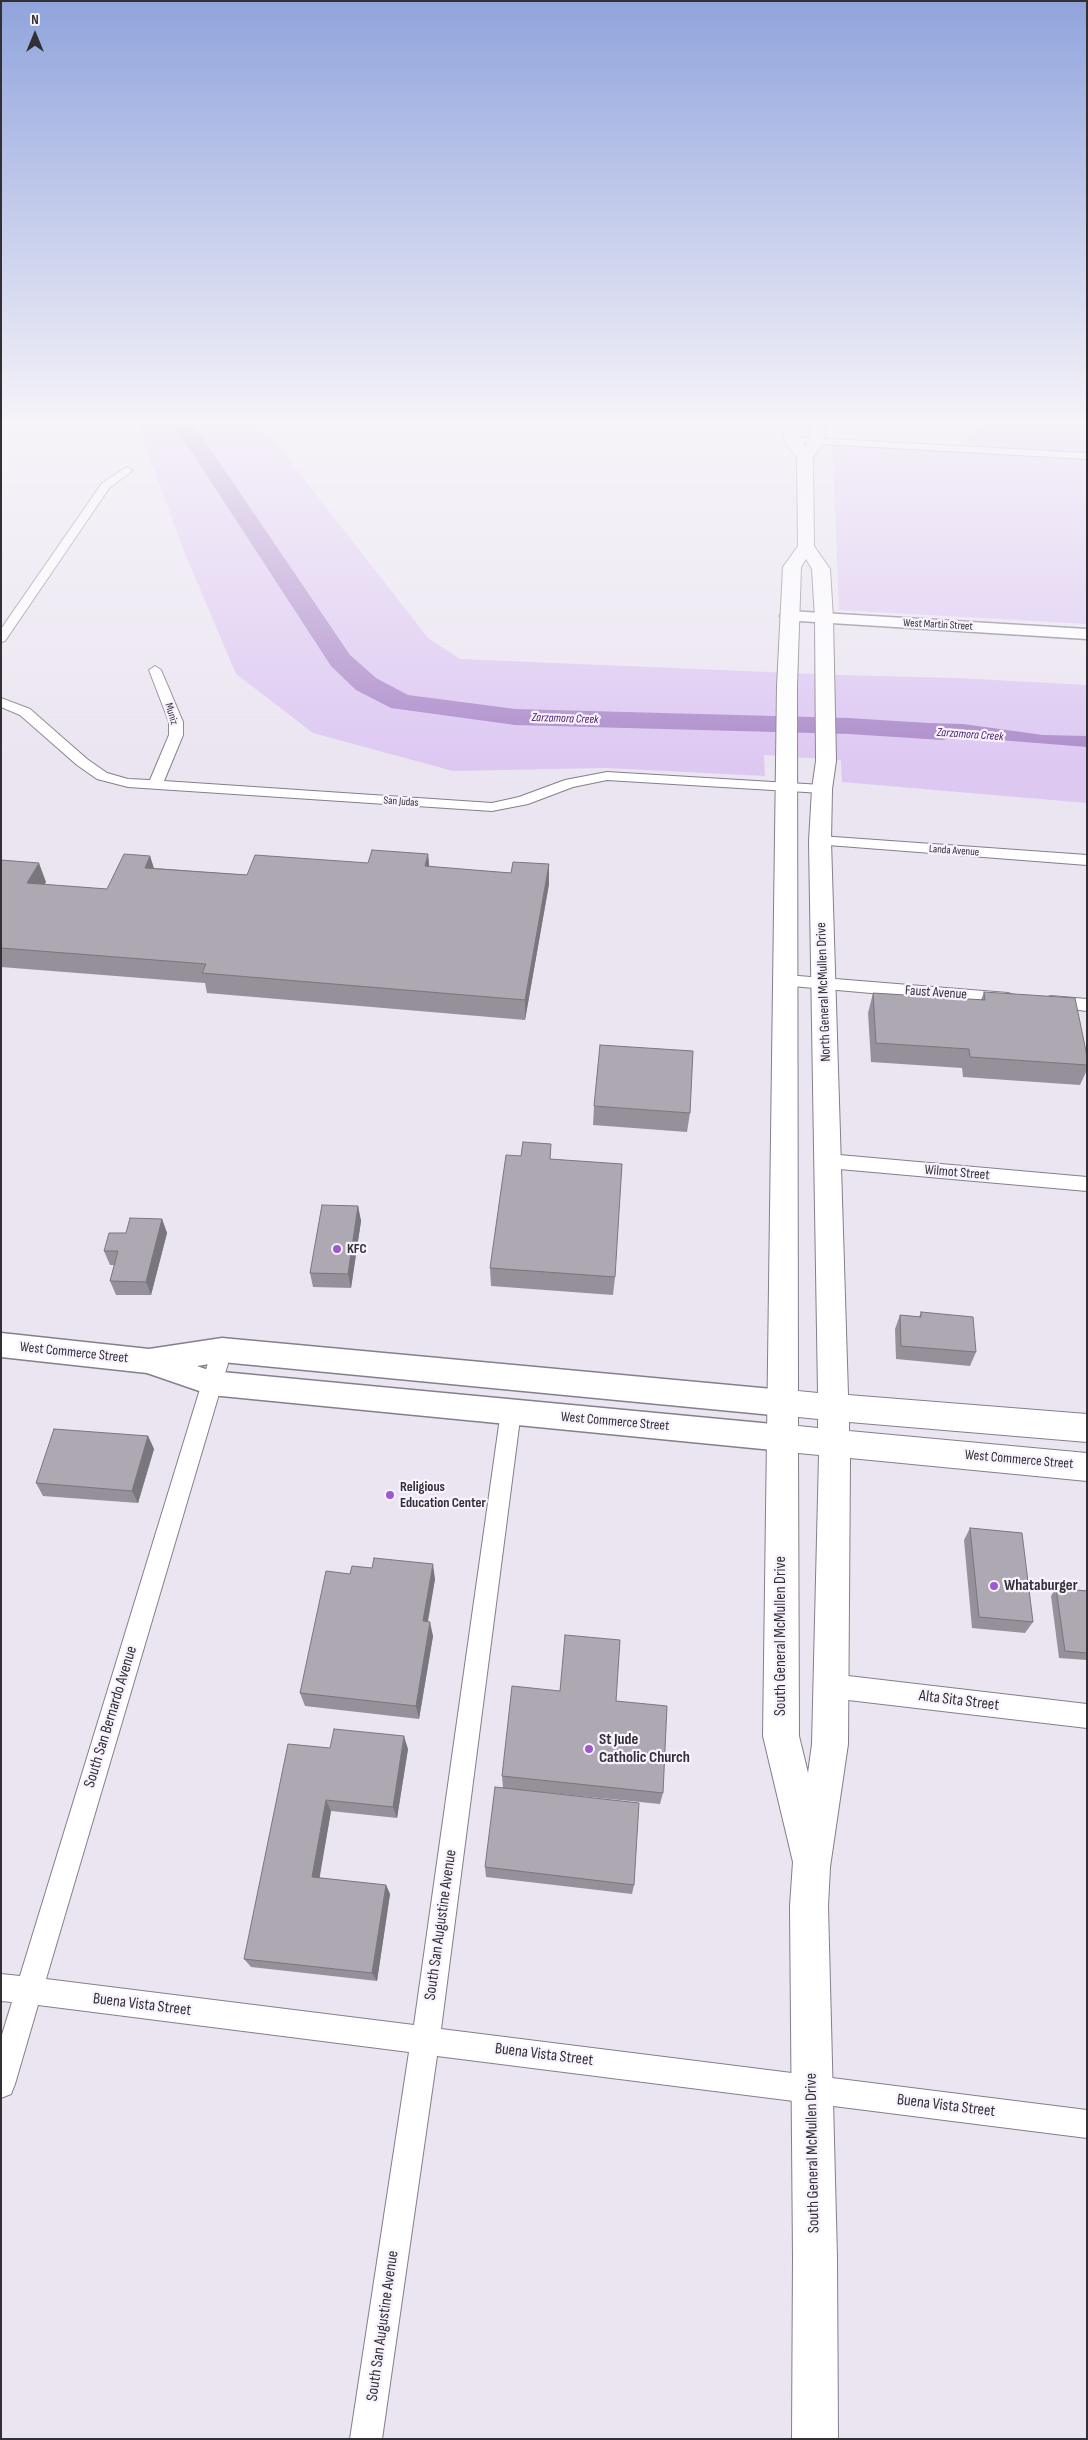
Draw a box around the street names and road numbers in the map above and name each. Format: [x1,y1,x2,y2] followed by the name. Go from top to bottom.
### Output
[903,617,973,633] street label: West Martin Street
[161,702,181,726] street label: Muniz
[383,794,419,810] street label: San Judas
[928,843,980,859] street label: Landa Avenue
[813,922,835,1062] street label: North General McMullen Drive
[904,982,968,1004] street label: Faust Avenue
[924,1162,990,1184] street label: Wilmot Street
[19,1339,129,1367] street label: West Commerce Street
[560,1409,670,1435] street label: West Commerce Street
[964,1447,1074,1473] street label: West Commerce Street
[771,1556,791,1716] street label: South General McMullen Drive
[80,1644,142,1790] street label: South San Bernardo Avenue
[918,1687,1000,1715] street label: Alta Sita Street
[421,1848,461,2002] street label: South San Augustine Avenue
[92,1989,192,2021] street label: Buena Vista Street
[494,2039,594,2071] street label: Buena Vista Street
[802,2073,824,2233] street label: South General McMullen Drive
[896,2090,996,2122] street label: Buena Vista Street
[363,2249,403,2403] street label: South San Augustine Avenue

